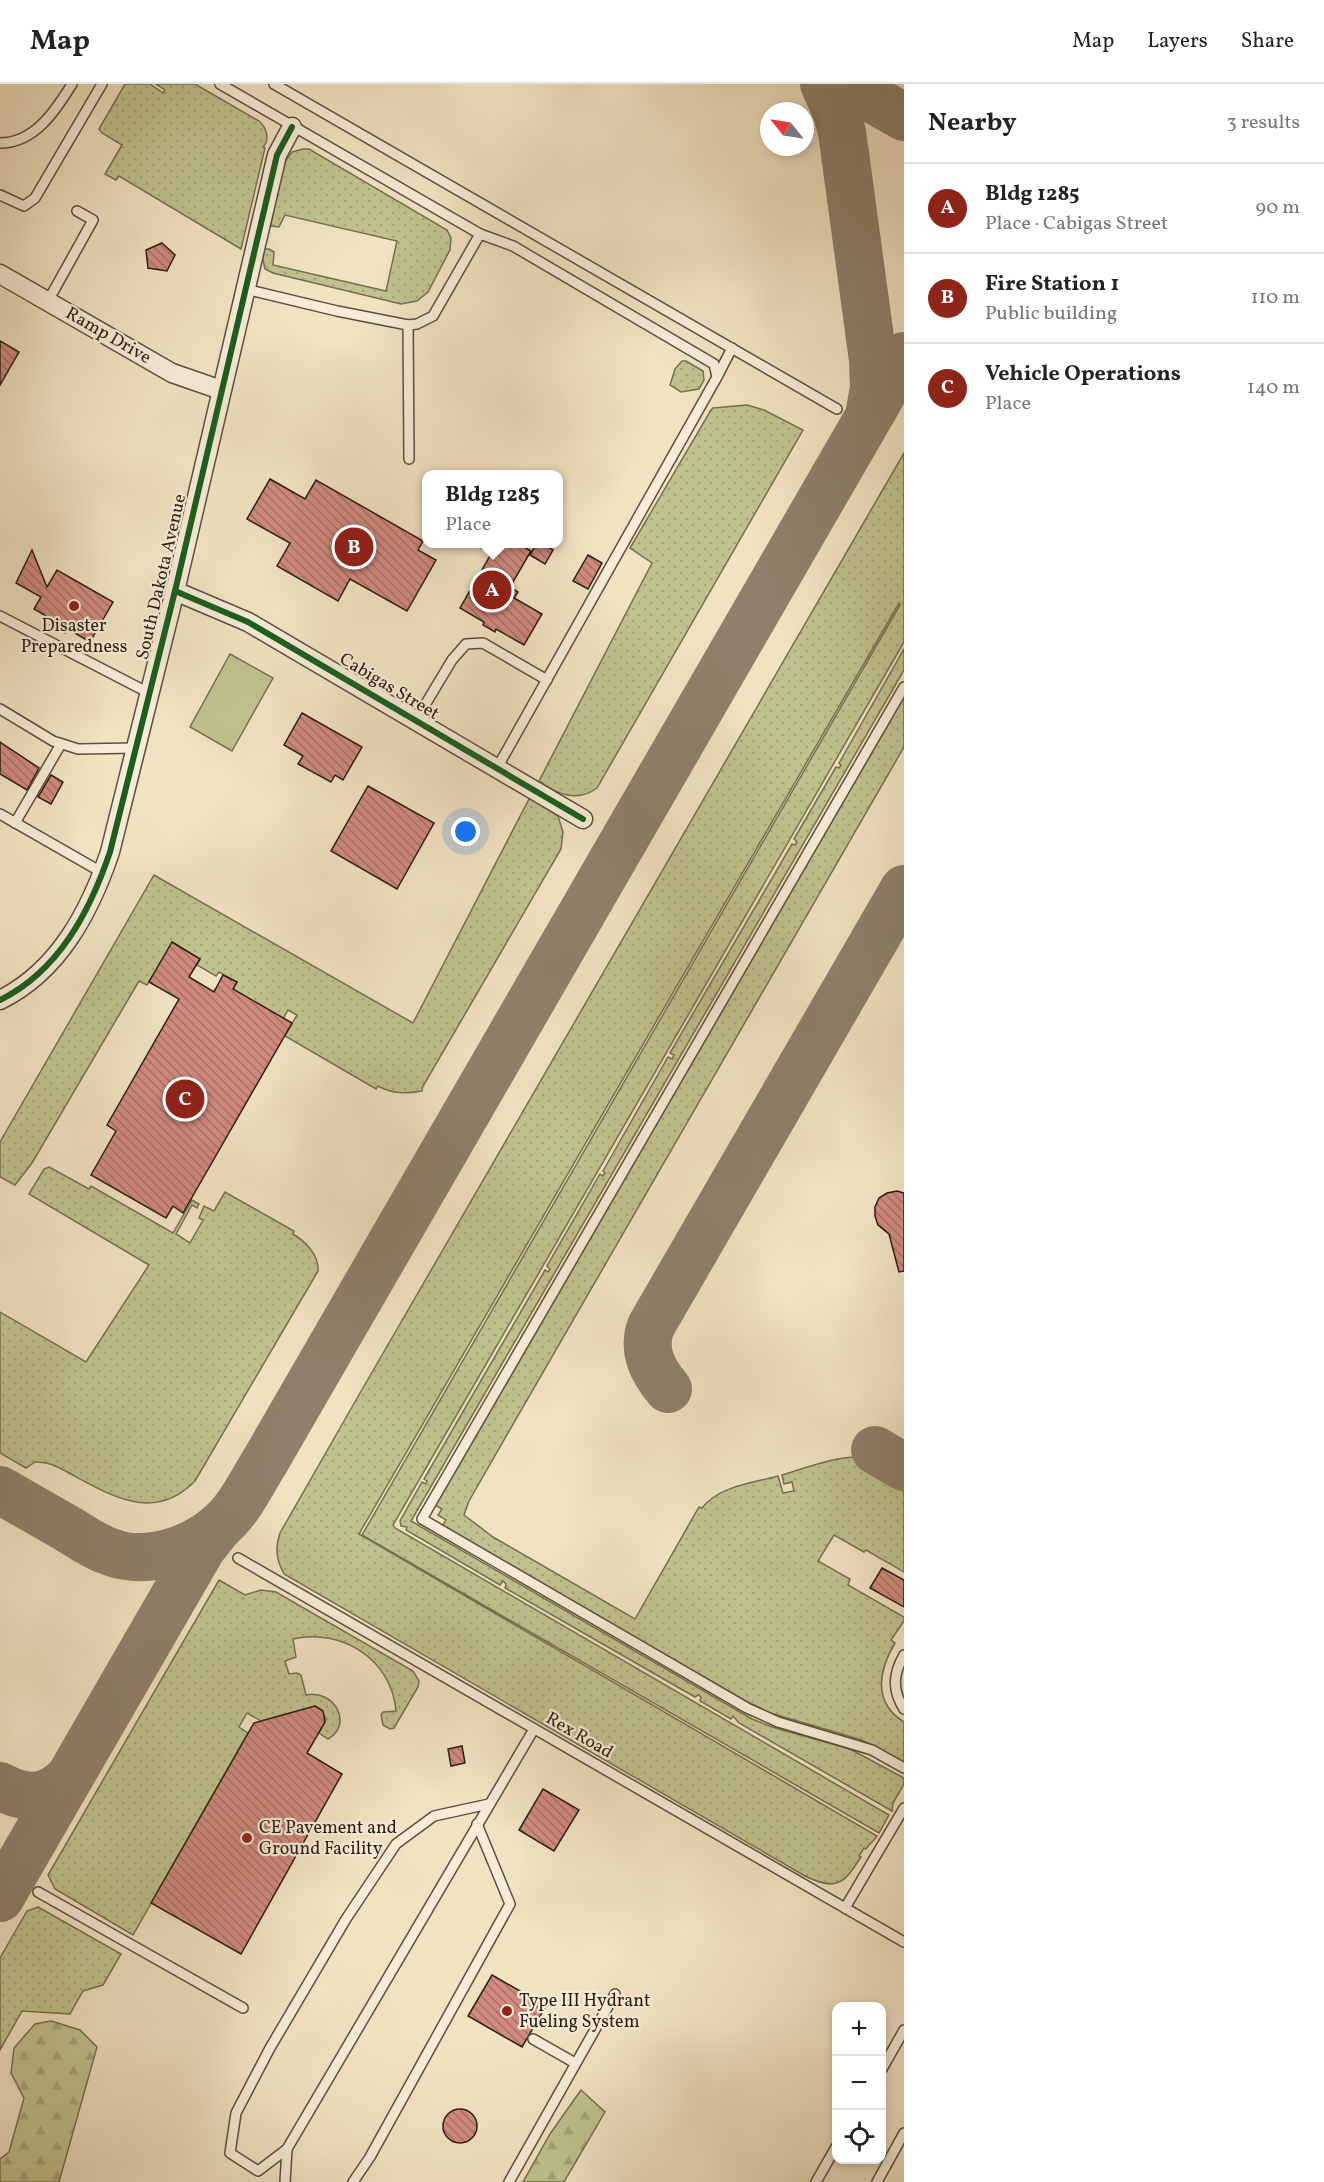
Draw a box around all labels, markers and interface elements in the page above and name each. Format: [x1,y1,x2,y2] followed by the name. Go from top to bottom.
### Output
[30,22,90,61] text: Map
[1072,27,1114,56] text: Map
[1147,27,1208,56] text: Layers
[1241,27,1294,56] text: Share
[760,102,814,156] north arrow
[928,105,1017,141] text: Nearby
[1226,109,1300,137] text: 3 results
[985,179,1080,210] text: Bldg 1285
[940,194,955,222] text: A
[1256,194,1300,222] text: 90 m
[985,210,1168,238] text: Place · Cabigas Street
[985,269,1119,300] text: Fire Station 1
[941,284,954,312] text: B
[1251,284,1300,312] text: 110 m
[985,300,1117,328] text: Public building
[61,301,155,371] street label: Ramp Drive
[985,359,1181,390] text: Vehicle Operations
[941,374,954,402] text: C
[1247,374,1300,402] text: 140 m
[985,390,1031,418] text: Place
[422,470,563,548] popup
[445,480,540,511] text: Bldg 1285
[131,492,193,662] street label: South Dakota Avenue
[445,511,491,539] text: Place
[334,524,374,570] pin: B
[472,568,512,612] pin: A
[67,599,81,613] marker: Disaster Preparedness
[21,614,127,660] place label: Disaster Preparedness
[334,647,444,727] street label: Cabigas Street
[451,817,480,846] your location
[166,1076,204,1122] pin: C
[541,1707,617,1765] street label: Rex Road
[259,1816,397,1862] place label: CE Pavement and Ground Facility
[240,1831,254,1845] marker: CE Pavement and Ground Facility
[519,1989,650,2035] place label: Type III Hydrant Fueling System
[832,2002,886,2164] map controls
[832,2002,886,2056] button: +
[500,2004,514,2018] marker: Type III Hydrant Fueling System
[832,2056,886,2110] button: −
[832,2110,886,2164] button: locate

